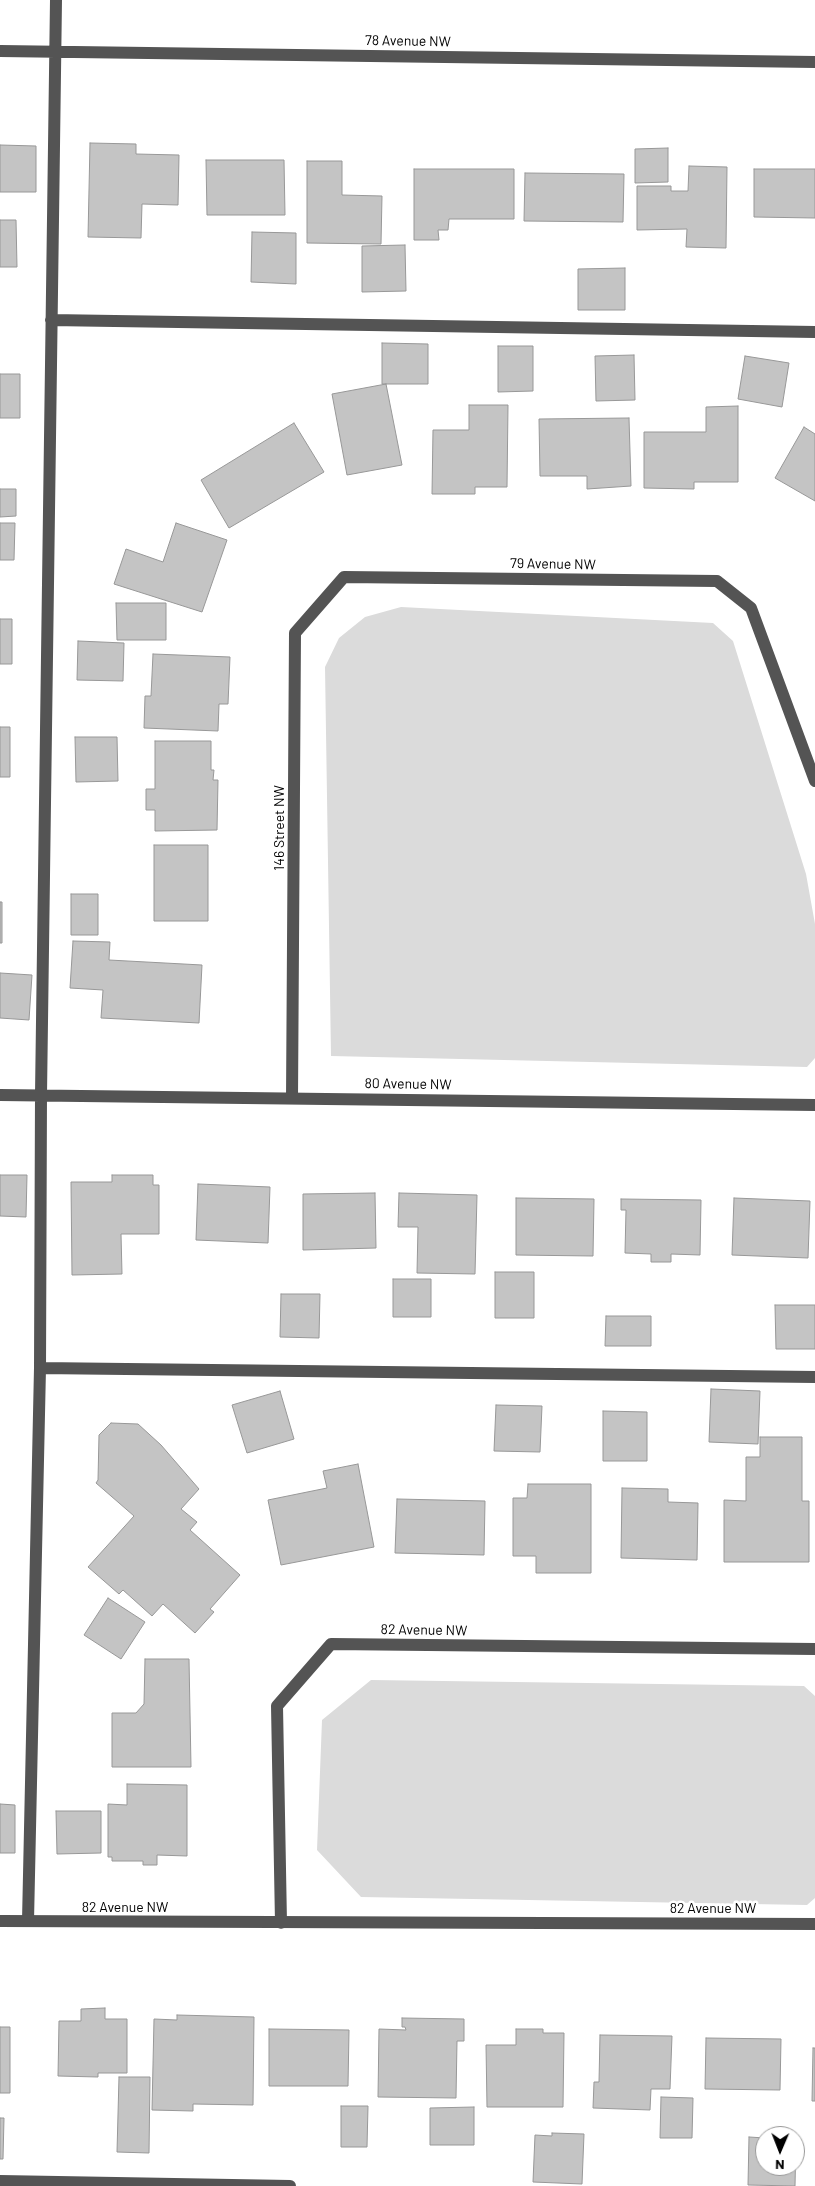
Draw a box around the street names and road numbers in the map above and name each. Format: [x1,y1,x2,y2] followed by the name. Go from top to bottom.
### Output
[365,32,451,50] street label: 78 Avenue NW
[510,555,596,573] street label: 79 Avenue NW
[271,785,287,871] street label: 146 Street NW
[364,1075,452,1093] street label: 80 Avenue NW
[381,1621,467,1639] street label: 82 Avenue NW
[82,1899,168,1915] street label: 82 Avenue NW
[670,1900,756,1916] street label: 82 Avenue NW

